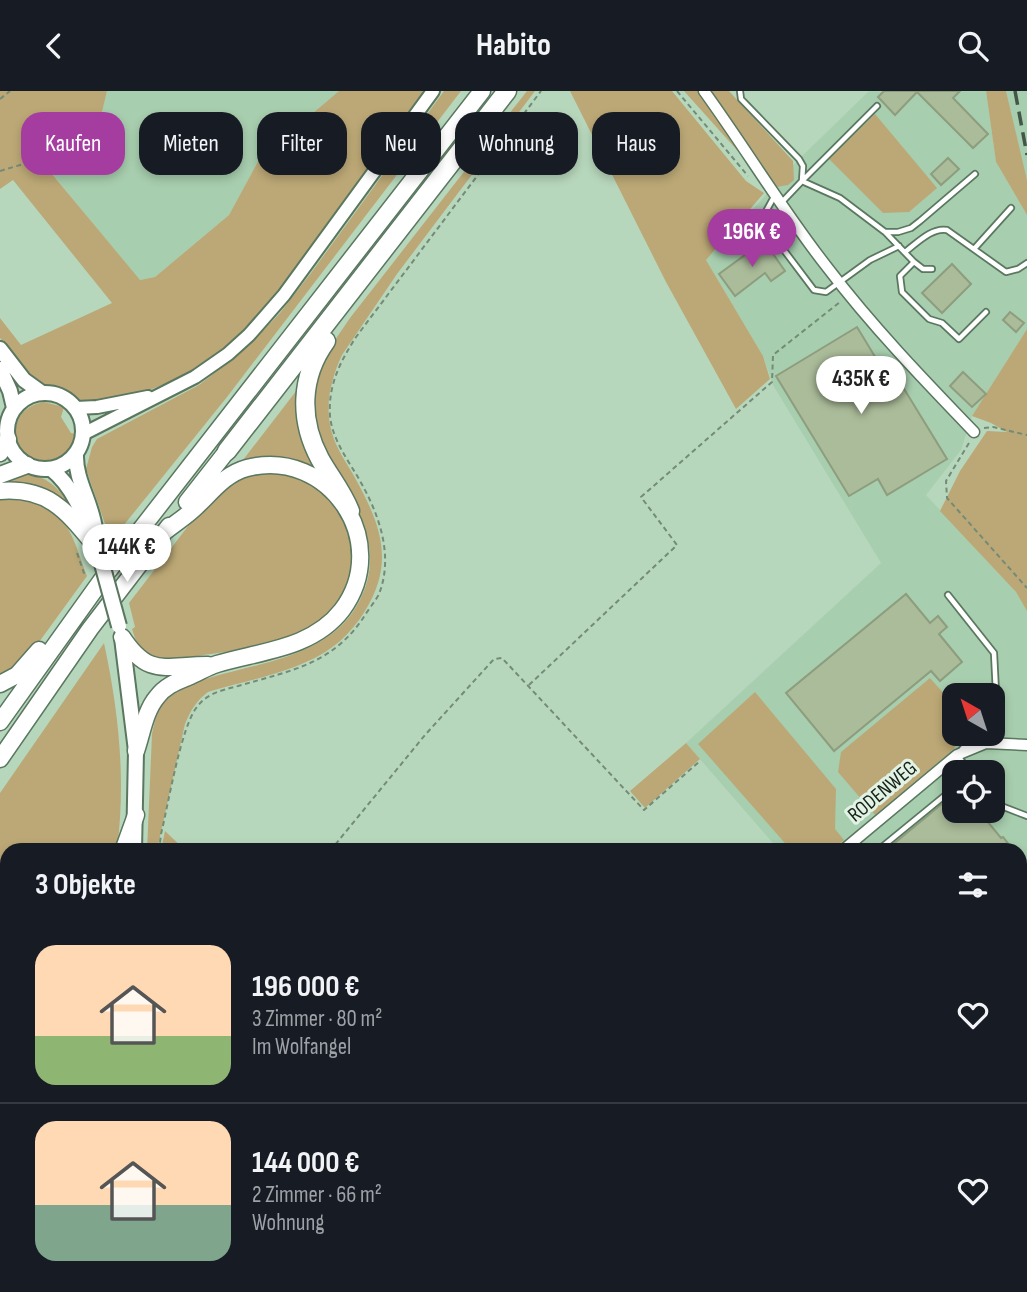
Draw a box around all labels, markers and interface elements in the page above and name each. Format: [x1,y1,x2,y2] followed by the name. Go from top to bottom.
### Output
[476,26,551,65] text: Habito
[35,27,73,65] icon: back
[954,27,992,65] icon: search
[21,112,125,175] chip: Kaufen
[139,112,243,175] chip: Mieten
[257,112,347,175] chip: Filter
[361,112,441,175] chip: Neu
[455,112,578,175] chip: Wohnung
[592,112,680,175] chip: Haus
[695,209,809,269] pin: 196K €
[723,218,781,246] text: 196K €
[804,357,918,416] pin: 435K €
[832,365,890,393] text: 435K €
[70,525,184,584] pin: 144K €
[98,533,156,561] text: 144K €
[942,683,1004,745] north arrow
[942,683,1005,823] map controls
[843,755,922,827] street label: RODENWEG
[942,760,1005,823] button: locate
[954,866,992,904] icon: filters
[35,867,136,903] text: 3 Objekte
[252,969,360,1005] text: 196 000 €
[91,973,175,1057] icon: home
[954,996,992,1034] icon: heart
[252,1005,382,1033] text: 3 Zimmer · 80 m²
[252,1033,351,1061] text: Im Wolfangel
[252,1145,360,1181] text: 144 000 €
[91,1149,175,1233] icon: home
[954,1172,992,1210] icon: heart
[252,1181,382,1209] text: 2 Zimmer · 66 m²
[252,1209,324,1237] text: Wohnung

